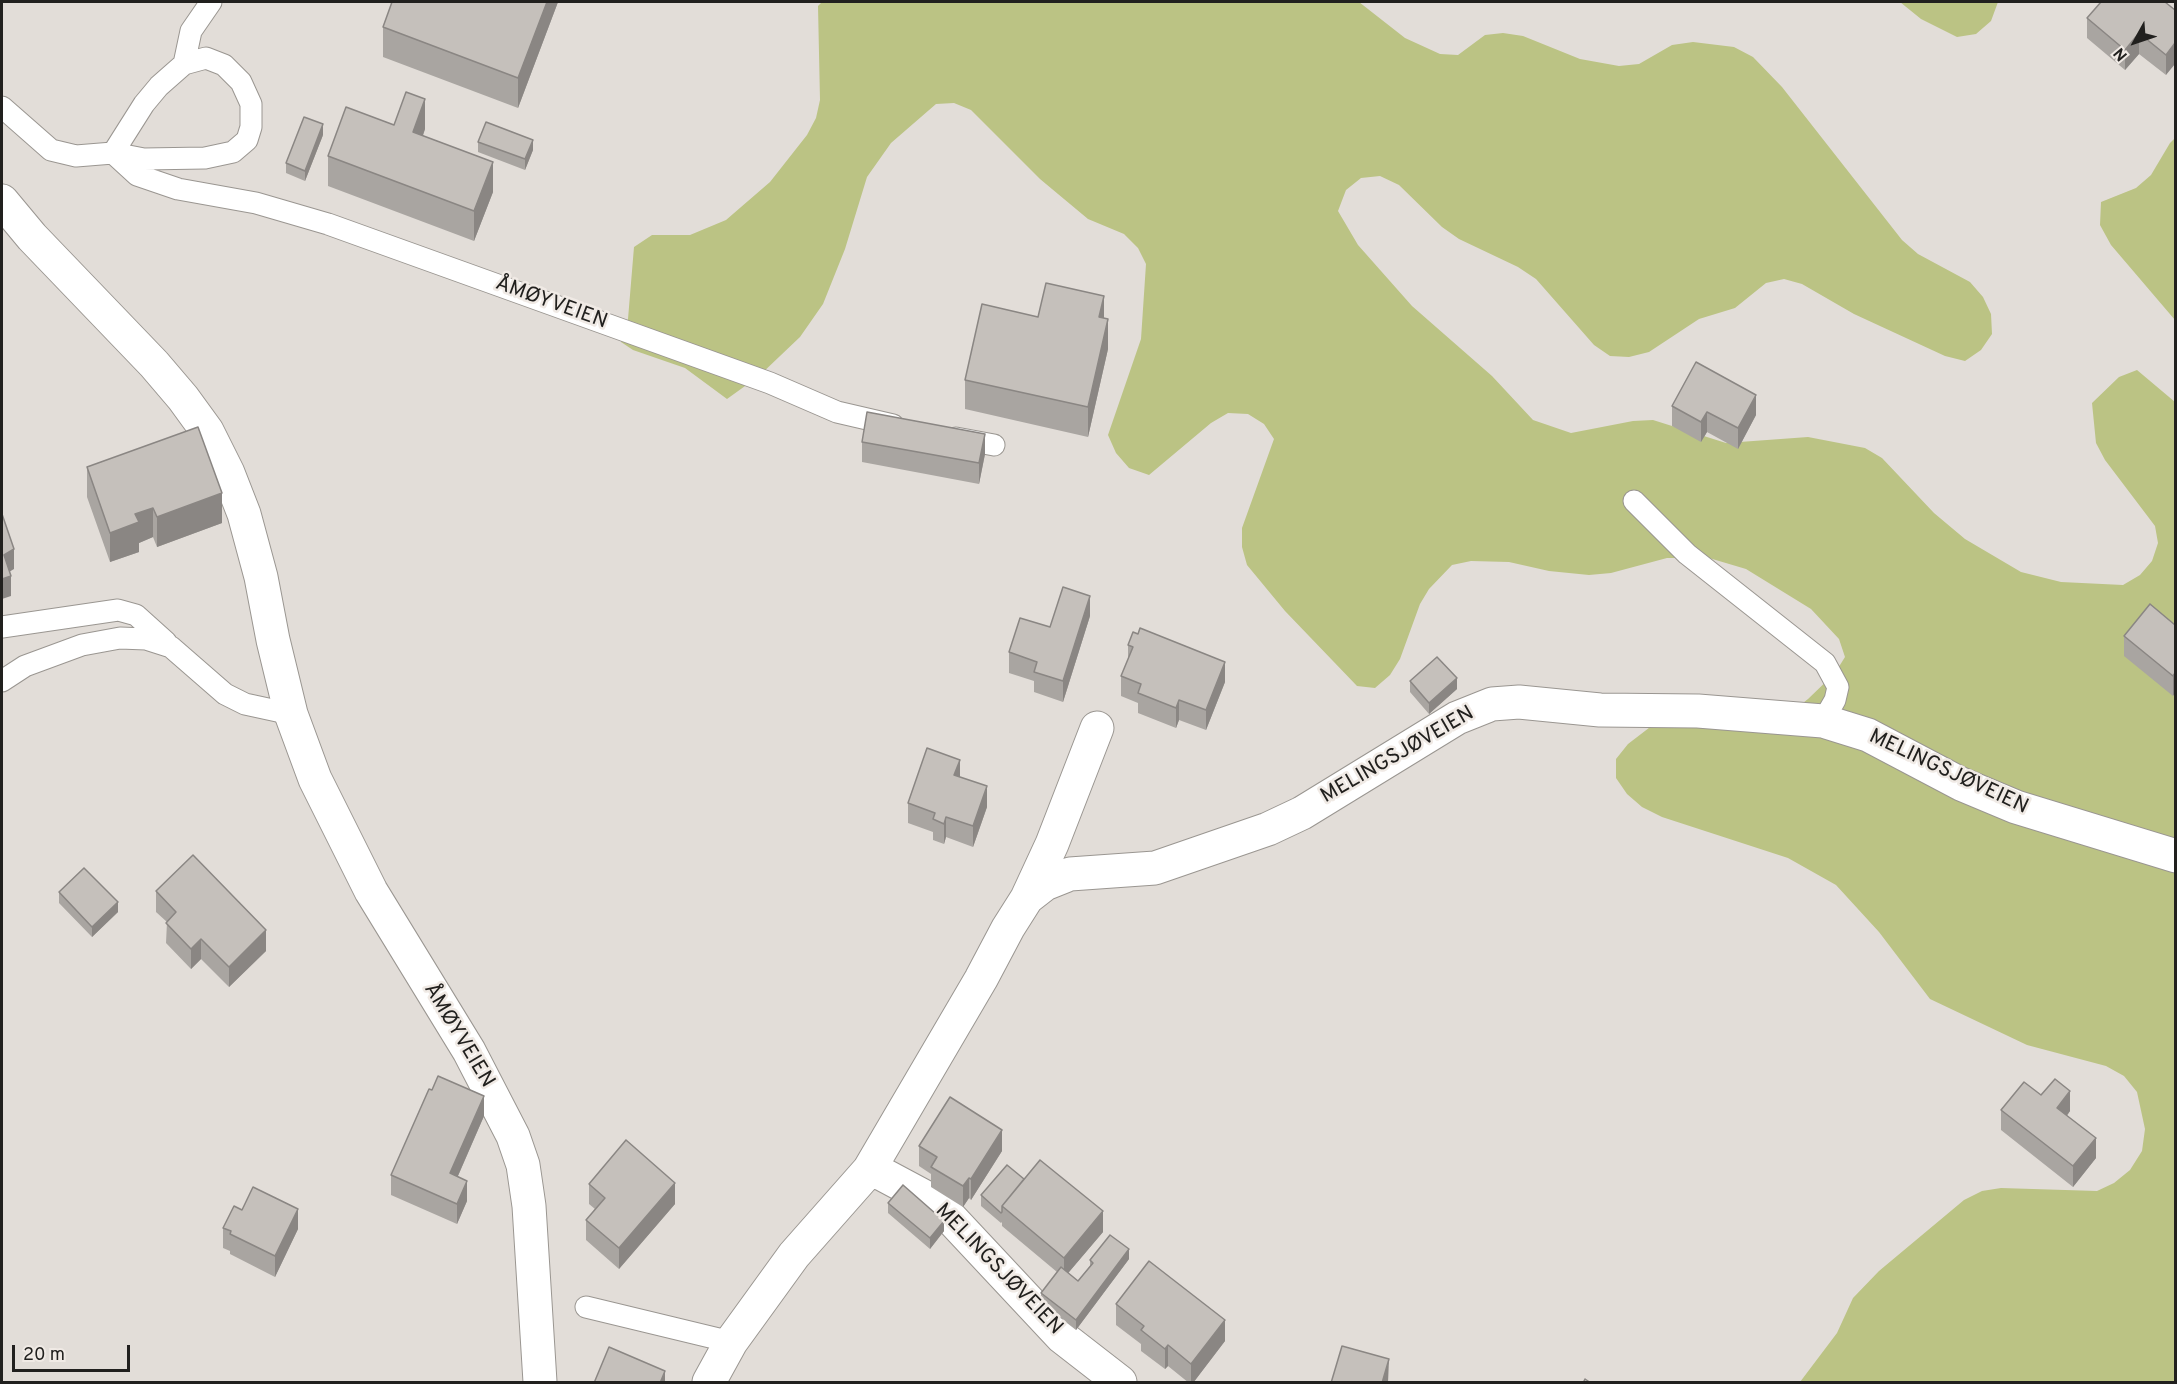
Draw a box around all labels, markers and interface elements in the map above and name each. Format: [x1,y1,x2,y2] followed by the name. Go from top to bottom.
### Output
[2105,12,2165,72] north arrow
[2110,43,2133,64] text: N
[492,272,610,336] street label: ÅMØYVEIEN
[1317,702,1479,810] street label: MELINGSJØVEIEN
[1864,725,2032,821] street label: MELINGSJØVEIEN
[417,979,499,1093] street label: ÅMØYVEIEN
[929,1199,1067,1341] street label: MELINGSJØVEIEN
[15,1333,134,1371] scale bar
[23,1344,65,1367] text: 20 m

